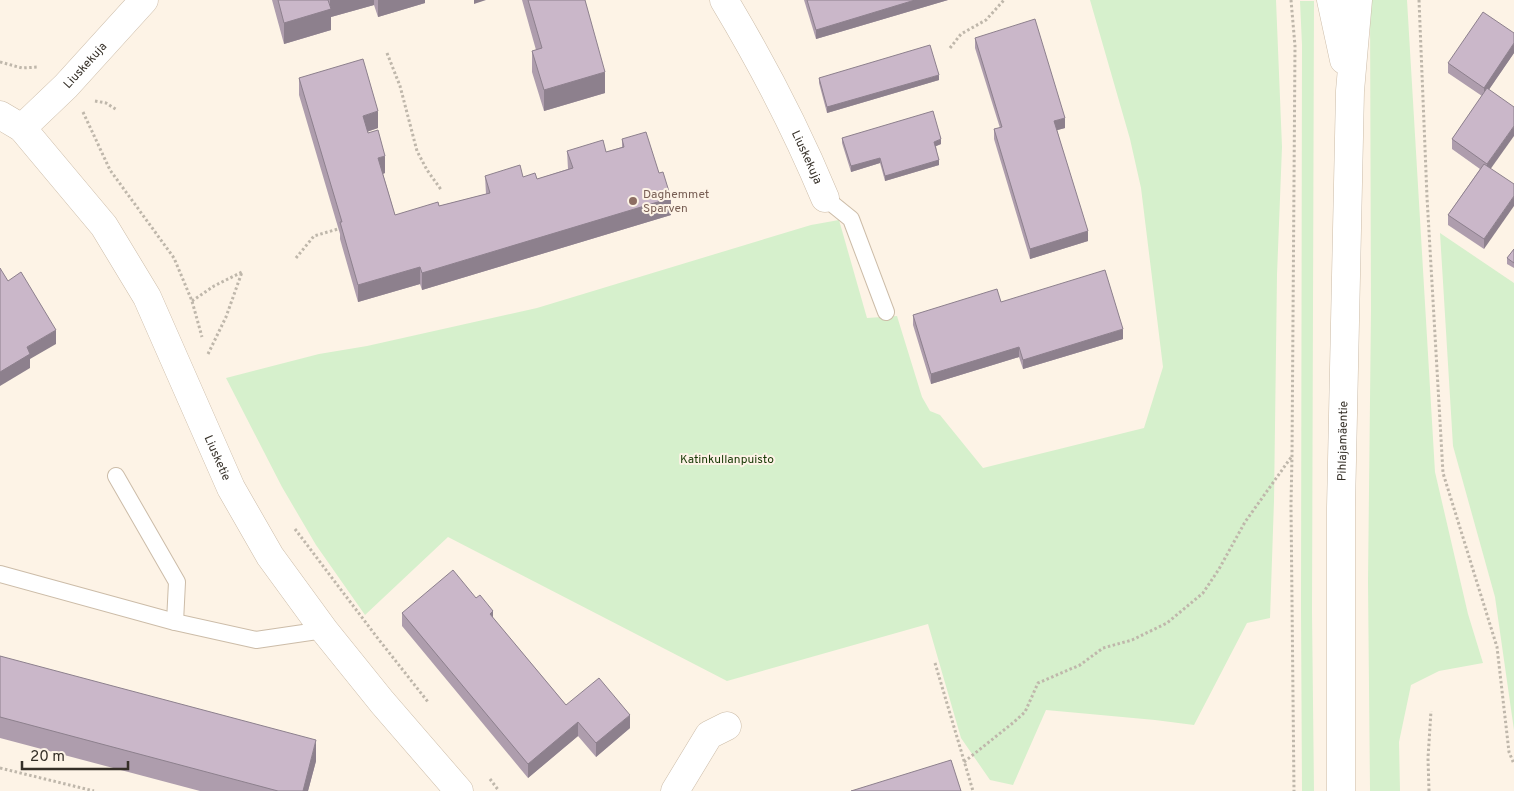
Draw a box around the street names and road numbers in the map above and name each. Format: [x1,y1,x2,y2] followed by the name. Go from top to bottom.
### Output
[60,39,111,92] street label: Liuskekuja
[787,128,825,187] street label: Liuskekuja
[1335,401,1352,481] street label: Pihlajamäentie
[200,433,234,484] street label: Liusketie

